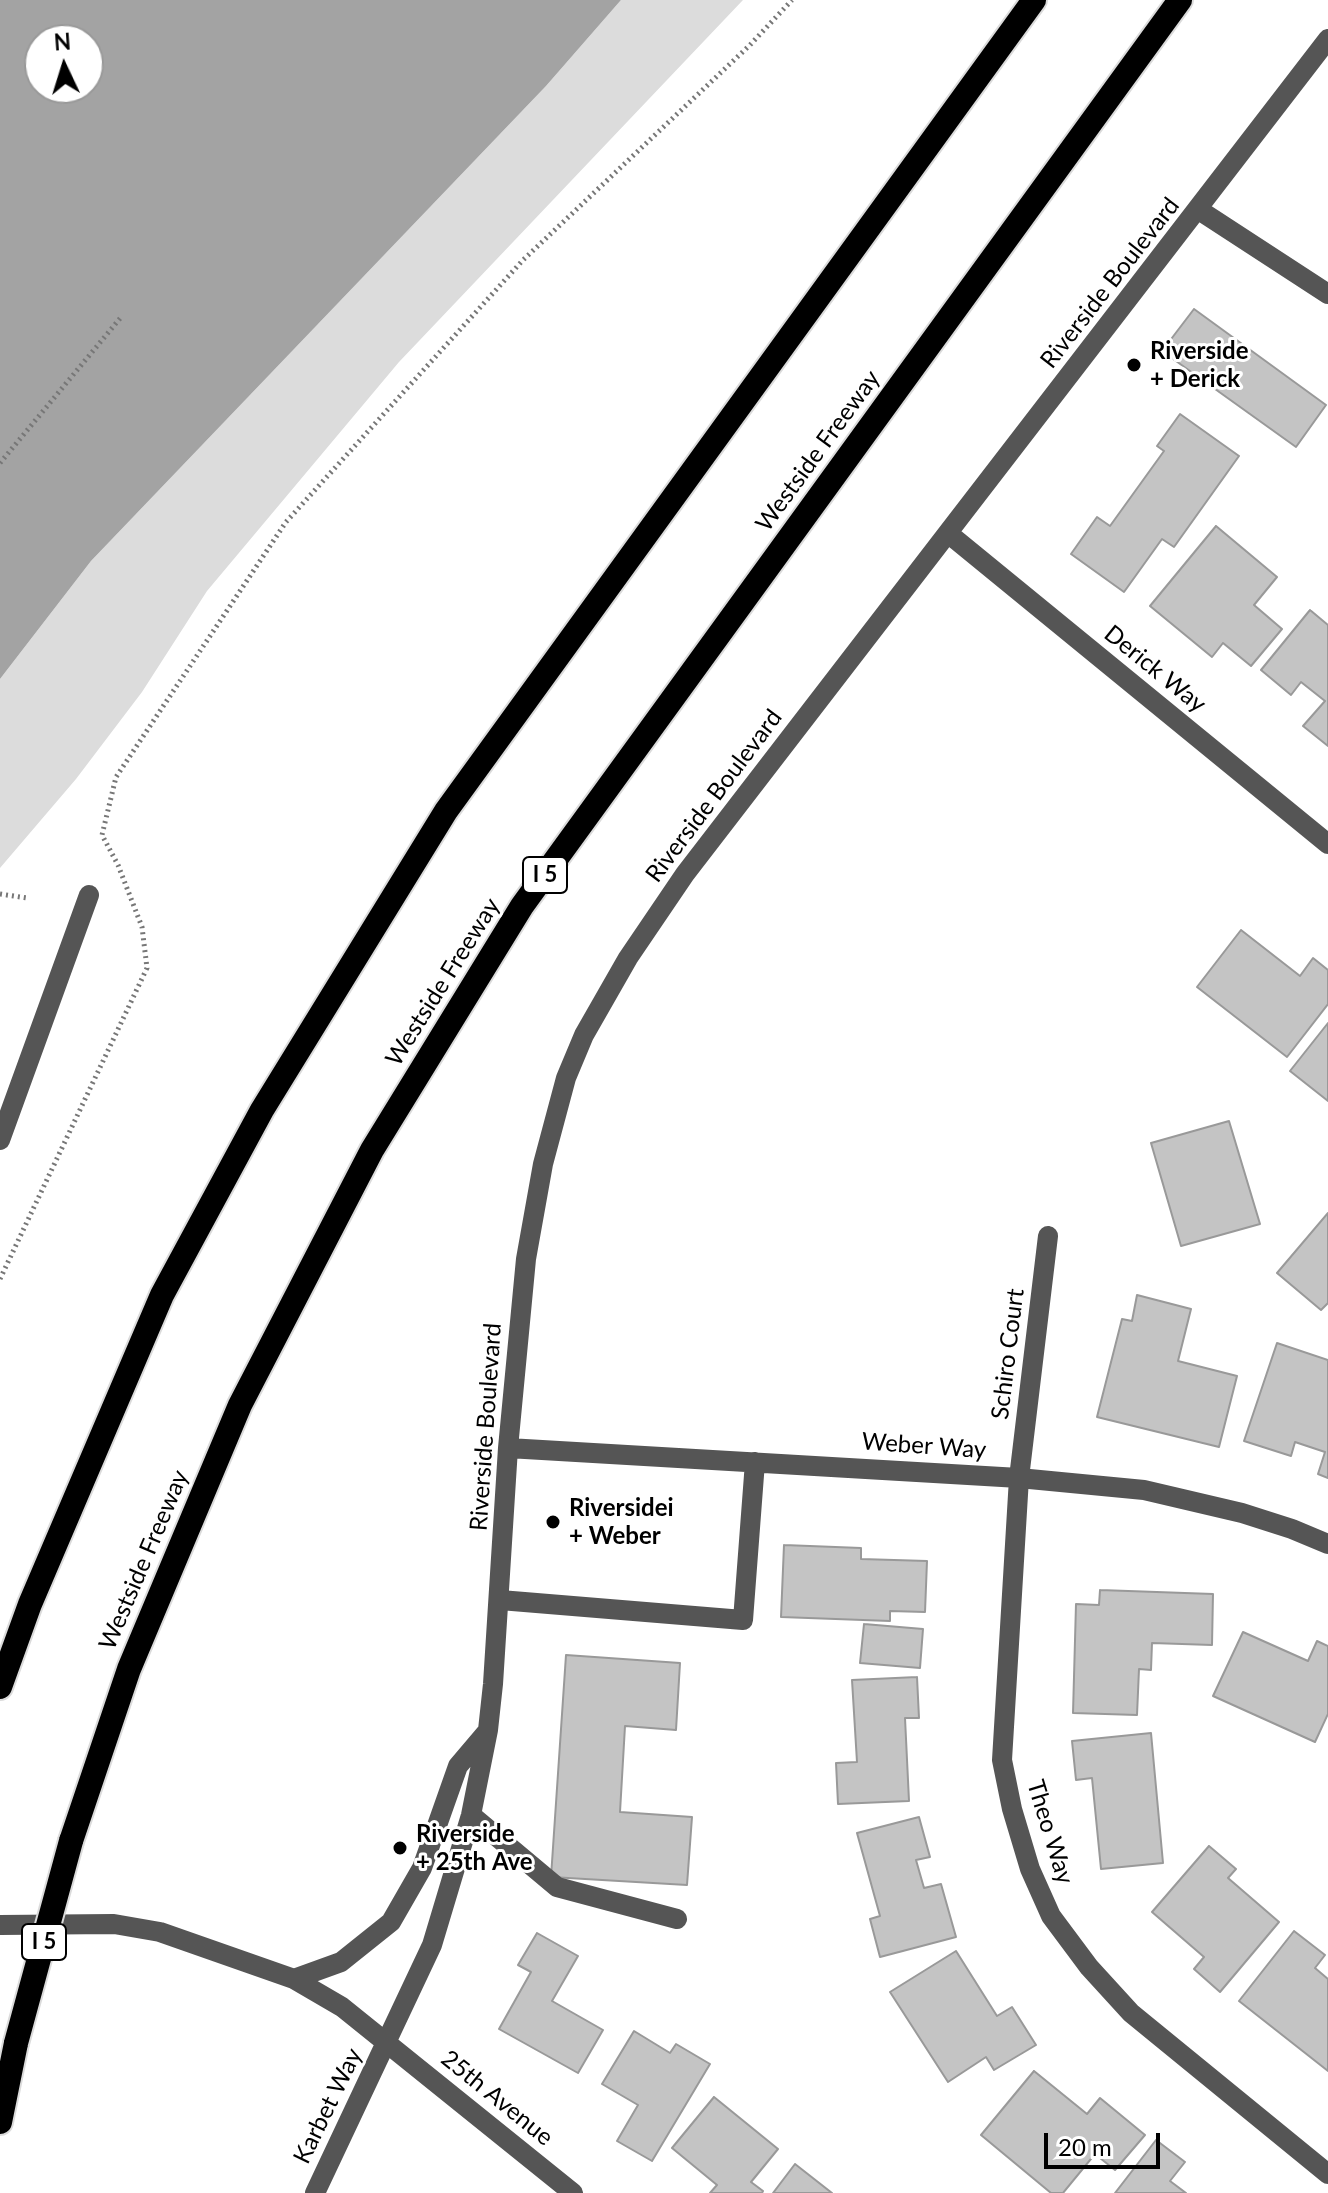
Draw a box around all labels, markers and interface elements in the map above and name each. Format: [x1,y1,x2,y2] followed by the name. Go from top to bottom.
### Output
[24,24,104,104] north arrow
[53,27,72,56] text: N
[1034,192,1186,374] street label: Riverside Boulevard
[1150,337,1248,393] place label: Riverside + Derick
[1125,356,1143,374] marker: Riverside + Derick
[750,365,886,537] street label: Westside Freeway
[1098,619,1212,719] street label: Derick Way
[640,704,788,888] street label: Riverside Boulevard
[523,857,567,893] road number: I 5
[380,893,506,1071] street label: Westside Freeway
[986,1287,1030,1421] street label: Schiro Court
[464,1322,508,1532] street label: Riverside Boulevard
[861,1427,987,1465] street label: Weber Way
[93,1466,195,1654] street label: Westside Freeway
[569,1494,674,1550] place label: Riversidei + Weber
[544,1513,562,1531] marker: Riversidei + Weber
[1021,1776,1079,1888] street label: Theo Way
[416,1820,533,1876] place label: Riverside + 25th Ave
[391,1839,409,1857] marker: Riverside + 25th Ave
[22,1924,66,1960] road number: I 5
[288,2044,368,2168] street label: Karbet Way
[435,2044,559,2152] street label: 25th Avenue
[1048,2117,1164,2167] scale bar
[1058,2132,1112,2161] text: 20 m

